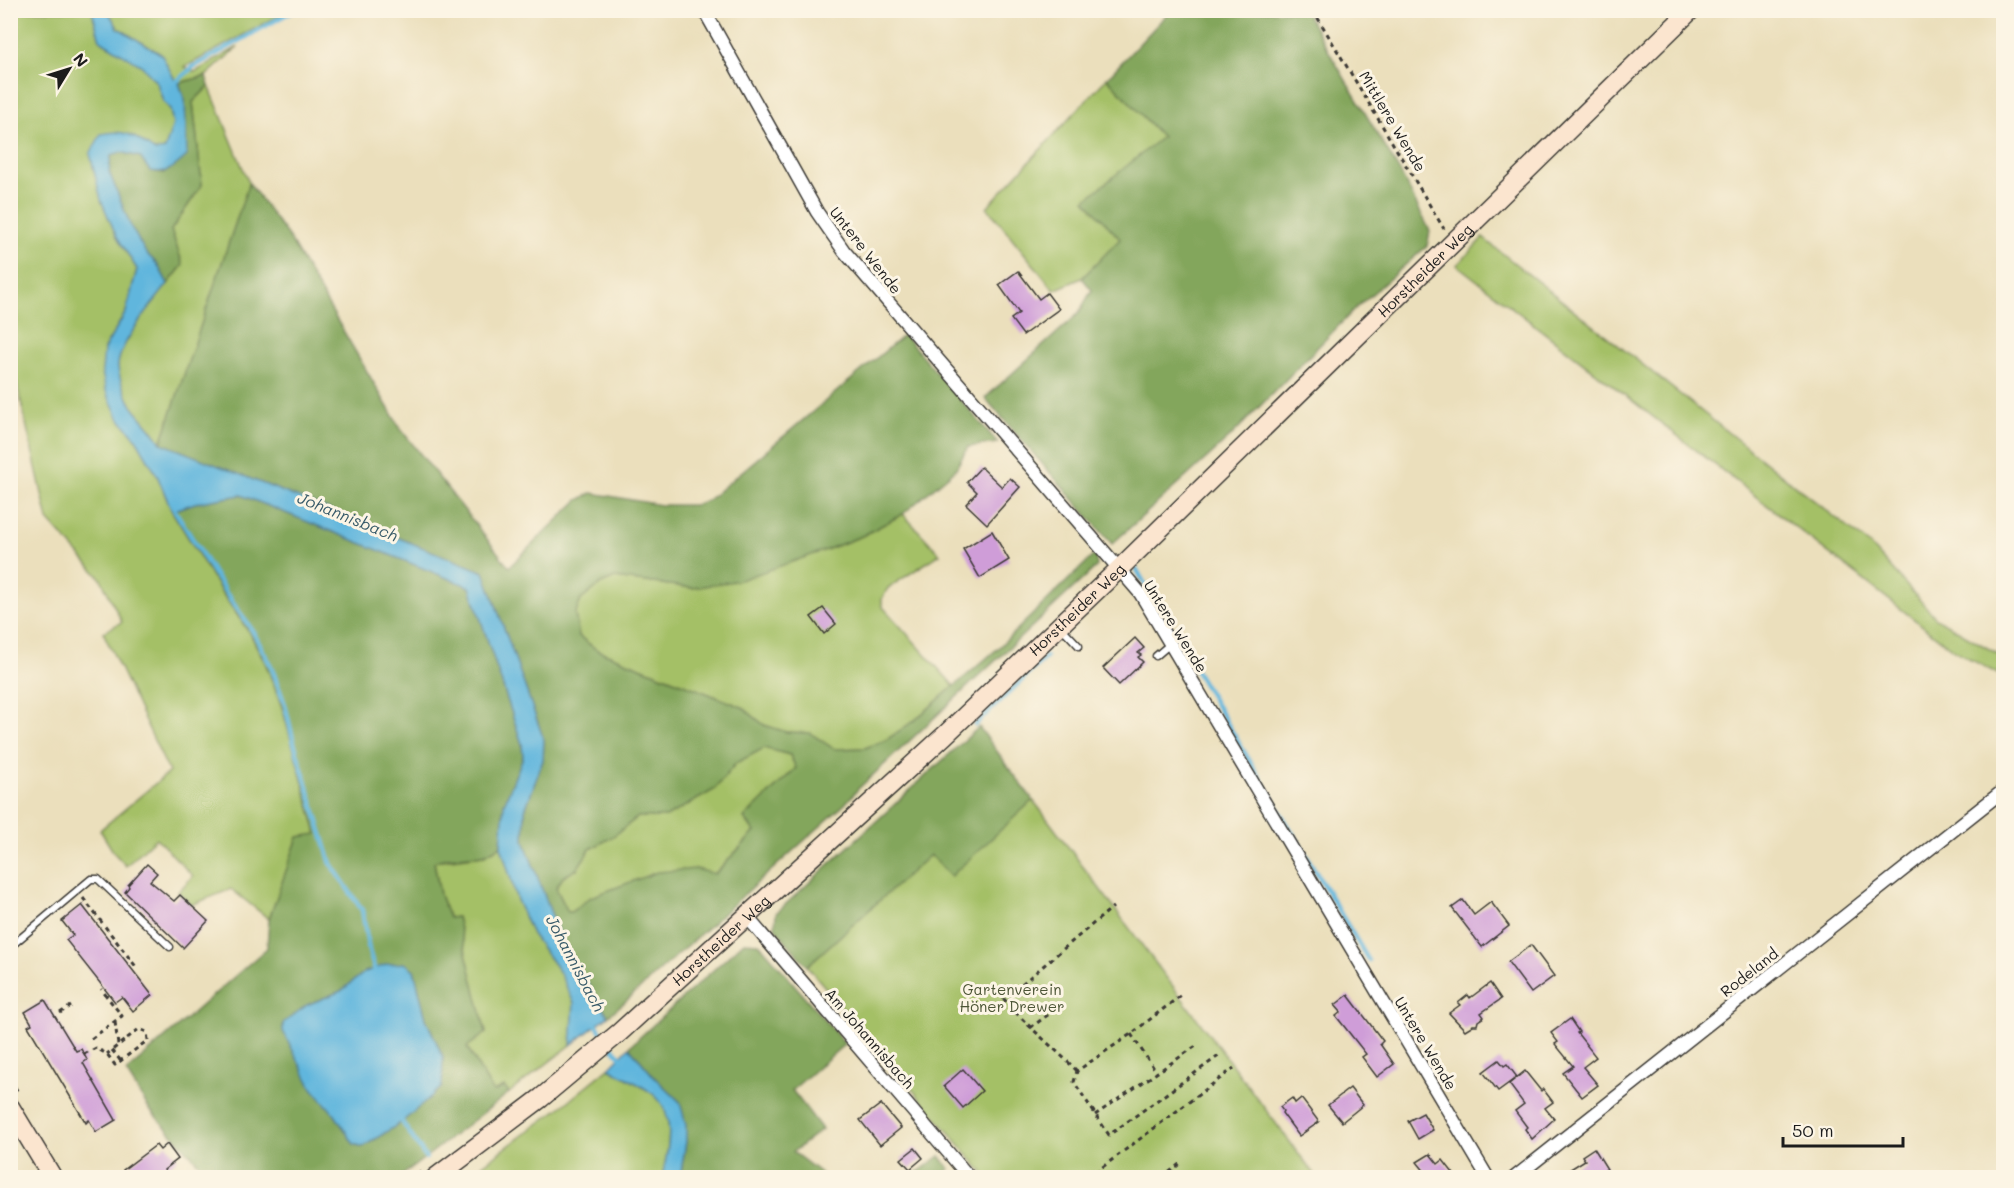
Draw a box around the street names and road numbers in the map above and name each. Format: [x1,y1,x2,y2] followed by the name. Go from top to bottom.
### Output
[1355,67,1431,175] street label: Mittlere Wende
[826,202,906,298] street label: Untere Wende
[1373,219,1477,321] street label: Horstheider Weg
[1024,559,1129,660] street label: Horstheider Weg
[1140,576,1212,676] street label: Untere Wende
[667,890,774,990] street label: Horstheider Weg
[1716,943,1782,1001] street label: Rodeland
[821,984,919,1092] street label: Am Johannisbach
[1390,993,1462,1093] street label: Untere Wende

